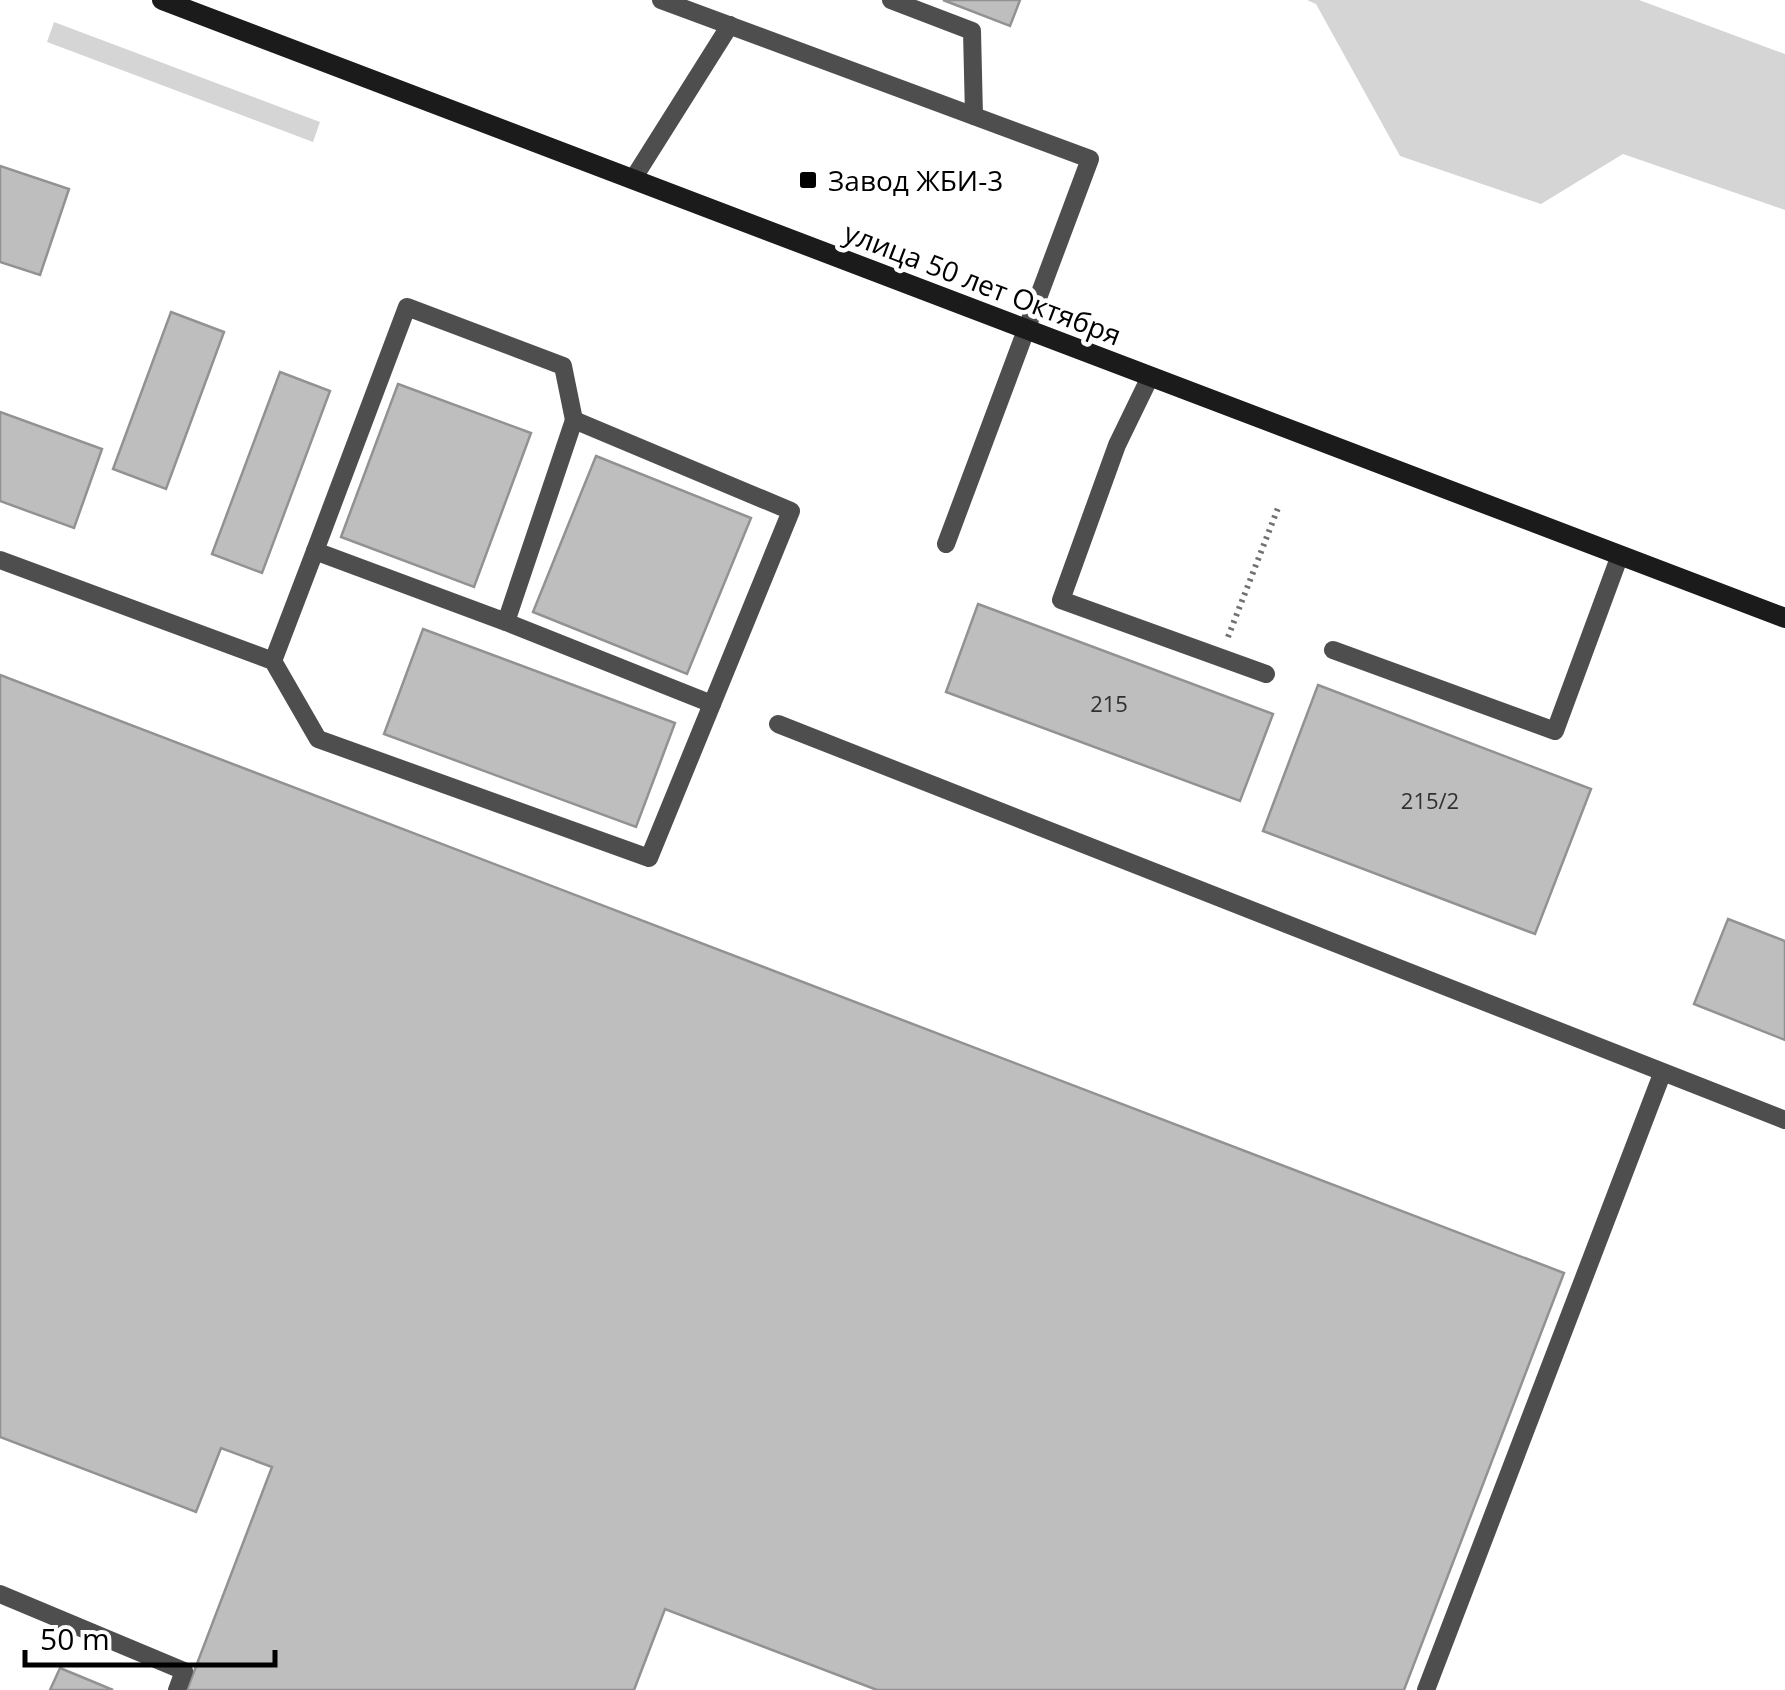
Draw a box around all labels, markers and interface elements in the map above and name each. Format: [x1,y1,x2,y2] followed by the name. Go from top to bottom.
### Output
[828,161,1003,199] place label: Завод ЖБИ-3
[797,169,819,191] marker: Завод ЖБИ-3
[839,213,1127,353] street label: улица 50 лет Октября
[1090,688,1128,718] house number: 215
[1401,785,1459,815] house number: 215/2
[25,1605,275,1667] scale bar
[40,1618,110,1659] text: 50 m

